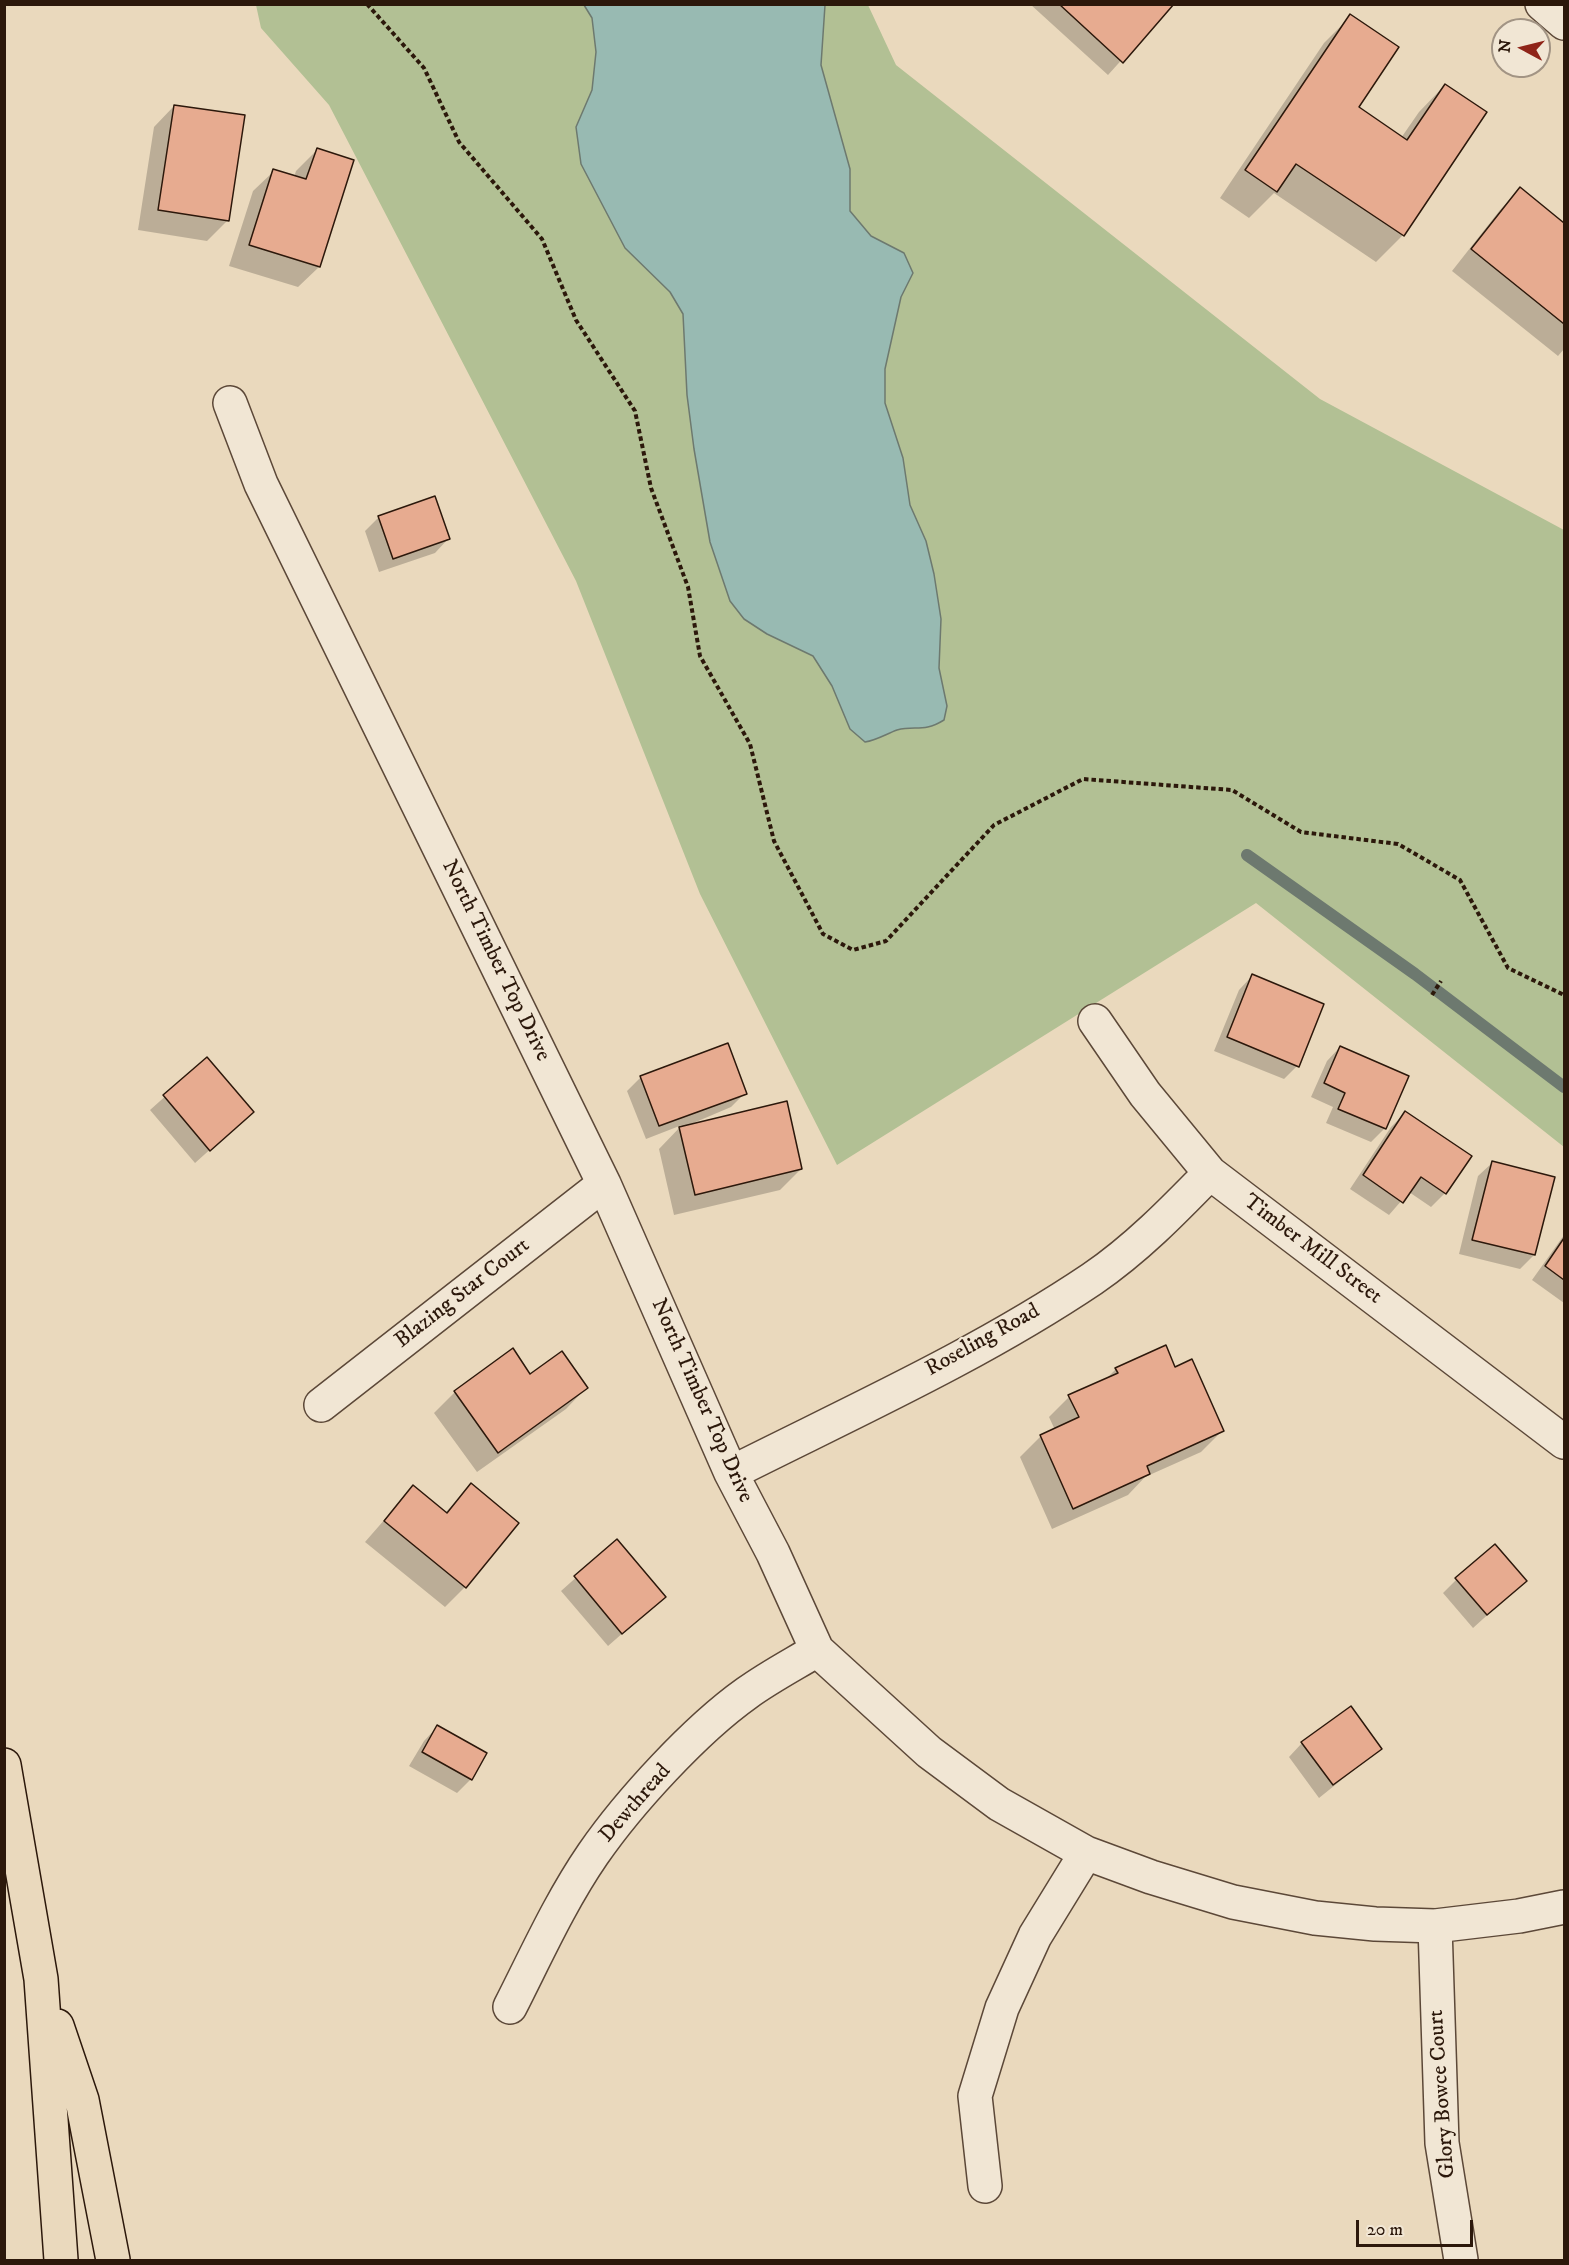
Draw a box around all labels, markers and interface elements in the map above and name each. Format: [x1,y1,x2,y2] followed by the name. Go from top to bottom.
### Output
[1491,18,1551,78] north arrow
[1494,38,1516,54] text: N
[435,856,555,1066] street label: North Timber Top Drive
[1237,1189,1387,1311] street label: Timber Mill Street
[390,1233,536,1355] street label: Blazing Star Court
[644,1295,758,1507] street label: North Timber Top Drive
[921,1299,1045,1383] street label: Roseling Road
[595,1759,677,1849] street label: Dewthread
[1424,2009,1462,2179] street label: Glory Bowce Court
[1359,2208,1476,2246] scale bar
[1367,2219,1403,2241] text: 20 m

